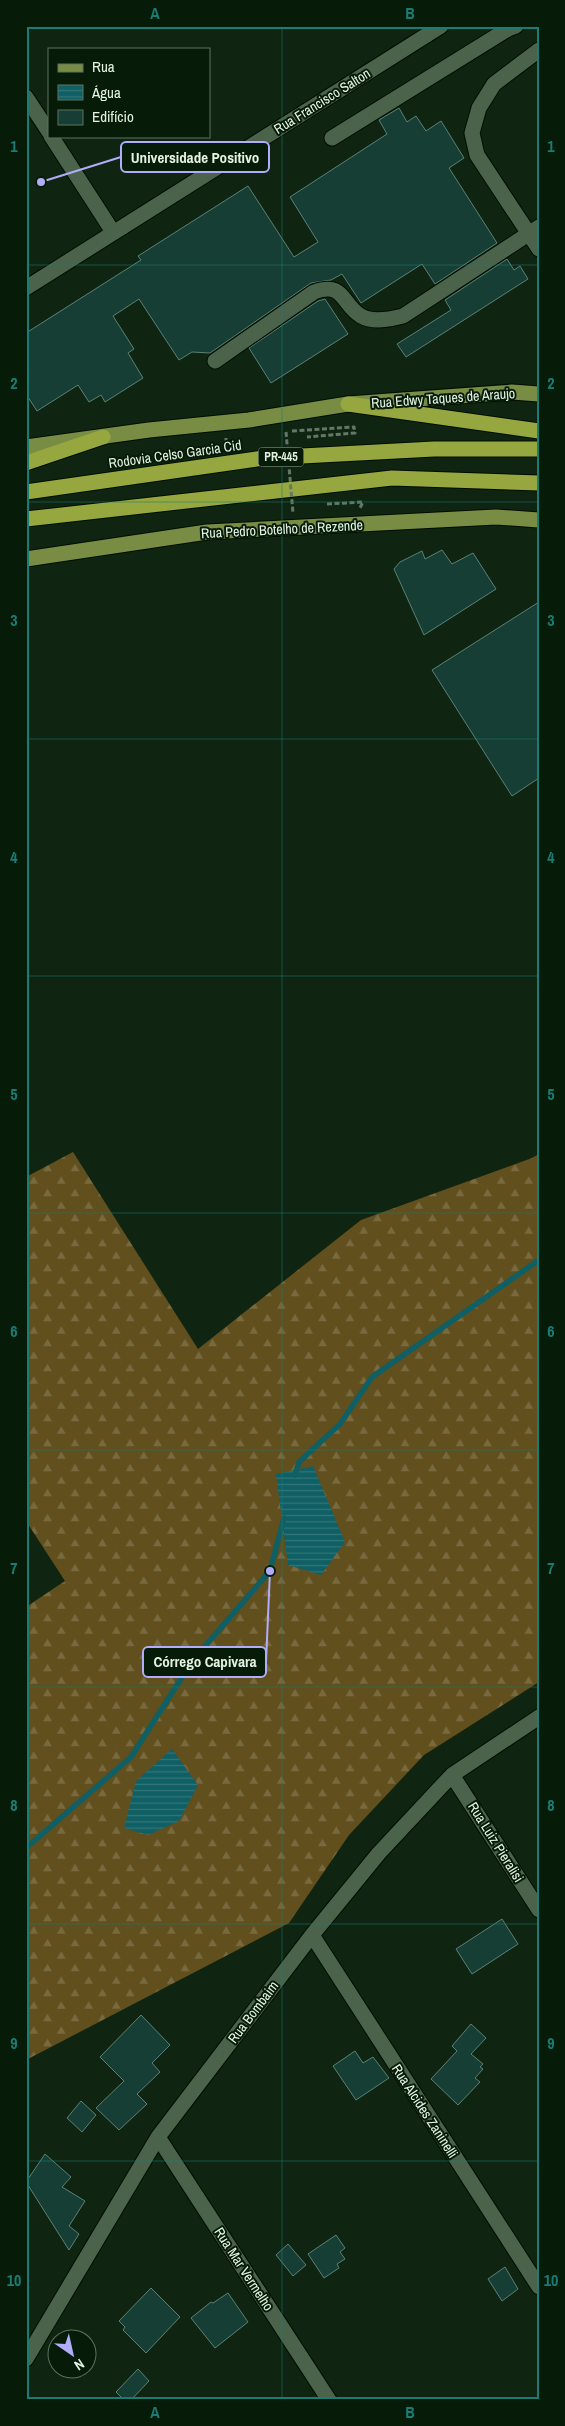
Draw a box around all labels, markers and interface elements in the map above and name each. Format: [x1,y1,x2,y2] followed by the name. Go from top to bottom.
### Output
[150,2,160,24] text: A
[405,2,415,24] text: B
[48,48,210,138] legend
[92,56,115,77] text: Rua
[270,64,374,138] street label: Rua Francisco Salton
[91,82,121,103] text: Água
[92,106,134,127] text: Edifício
[10,135,18,157] text: 1
[547,135,555,157] text: 1
[121,142,269,172] callout: Universidade Positivo
[131,147,259,168] text: Universidade Positivo
[10,372,18,394] text: 2
[547,372,555,394] text: 2
[370,384,516,412] street label: Rua Edwy Taques de Araujo
[107,436,243,472] street label: Rodovia Celso Garcia Cid
[258,448,304,467] road number: PR-445
[201,516,363,542] street label: Rua Pedro Botelho de Rezende
[10,609,18,631] text: 3
[547,609,555,631] text: 3
[10,846,18,868] text: 4
[547,846,555,868] text: 4
[10,1083,18,1105] text: 5
[547,1083,555,1105] text: 5
[10,1320,18,1342] text: 6
[547,1320,555,1342] text: 6
[10,1557,18,1579] text: 7
[547,1557,555,1579] text: 7
[143,1647,266,1677] callout: Córrego Capivara
[153,1651,257,1672] text: Córrego Capivara
[10,1794,18,1816] text: 8
[547,1794,555,1816] text: 8
[464,1799,528,1885] street label: Rua Luiz Pieralisi
[224,1977,282,2047] street label: Rua Bombaim
[10,2032,18,2054] text: 9
[547,2032,555,2054] text: 9
[388,2061,462,2161] street label: Rua Alcides Zaninelli
[210,2224,278,2314] street label: Rua Mar Vermelho
[7,2269,21,2291] text: 10
[544,2269,558,2291] text: 10
[48,2328,98,2378] north arrow
[71,2355,88,2375] text: N
[150,2401,160,2423] text: A
[405,2401,415,2423] text: B

